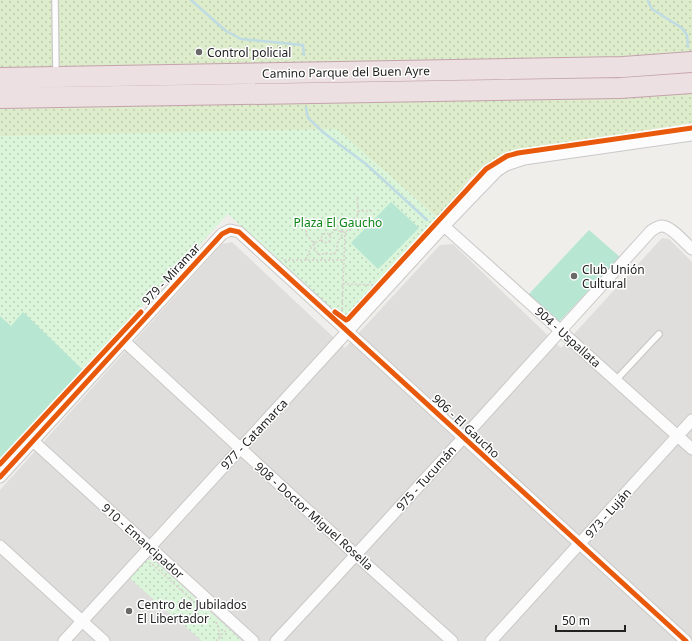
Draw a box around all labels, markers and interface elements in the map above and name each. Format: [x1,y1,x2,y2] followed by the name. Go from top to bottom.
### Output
[207,44,291,61] place label: Control policial
[194,47,204,57] marker: Control policial
[262,62,430,82] street label: Camino Parque del Buen Ayre
[294,214,382,231] park label: Plaza El Gaucho
[138,239,204,309] street label: 979 - Miramar
[582,261,645,292] place label: Club Unión Cultural
[569,271,579,281] marker: Club Unión Cultural
[531,303,605,371] street label: 904 - Uspallata
[428,390,504,462] street label: 906 - El Gaucho
[217,395,291,473] street label: 977 - Catamarca
[392,442,460,514] street label: 975 - Tucumán
[251,458,377,574] street label: 908 - Doctor Miguel Rosella
[581,484,635,542] street label: 973 - Luján
[98,499,188,583] street label: 910 - Emancipador
[137,596,247,627] place label: Centro de Jubilados El Libertador
[124,606,134,616] marker: Centro de Jubilados El Libertador
[556,607,625,633] scale bar
[562,612,590,629] text: 50 m

